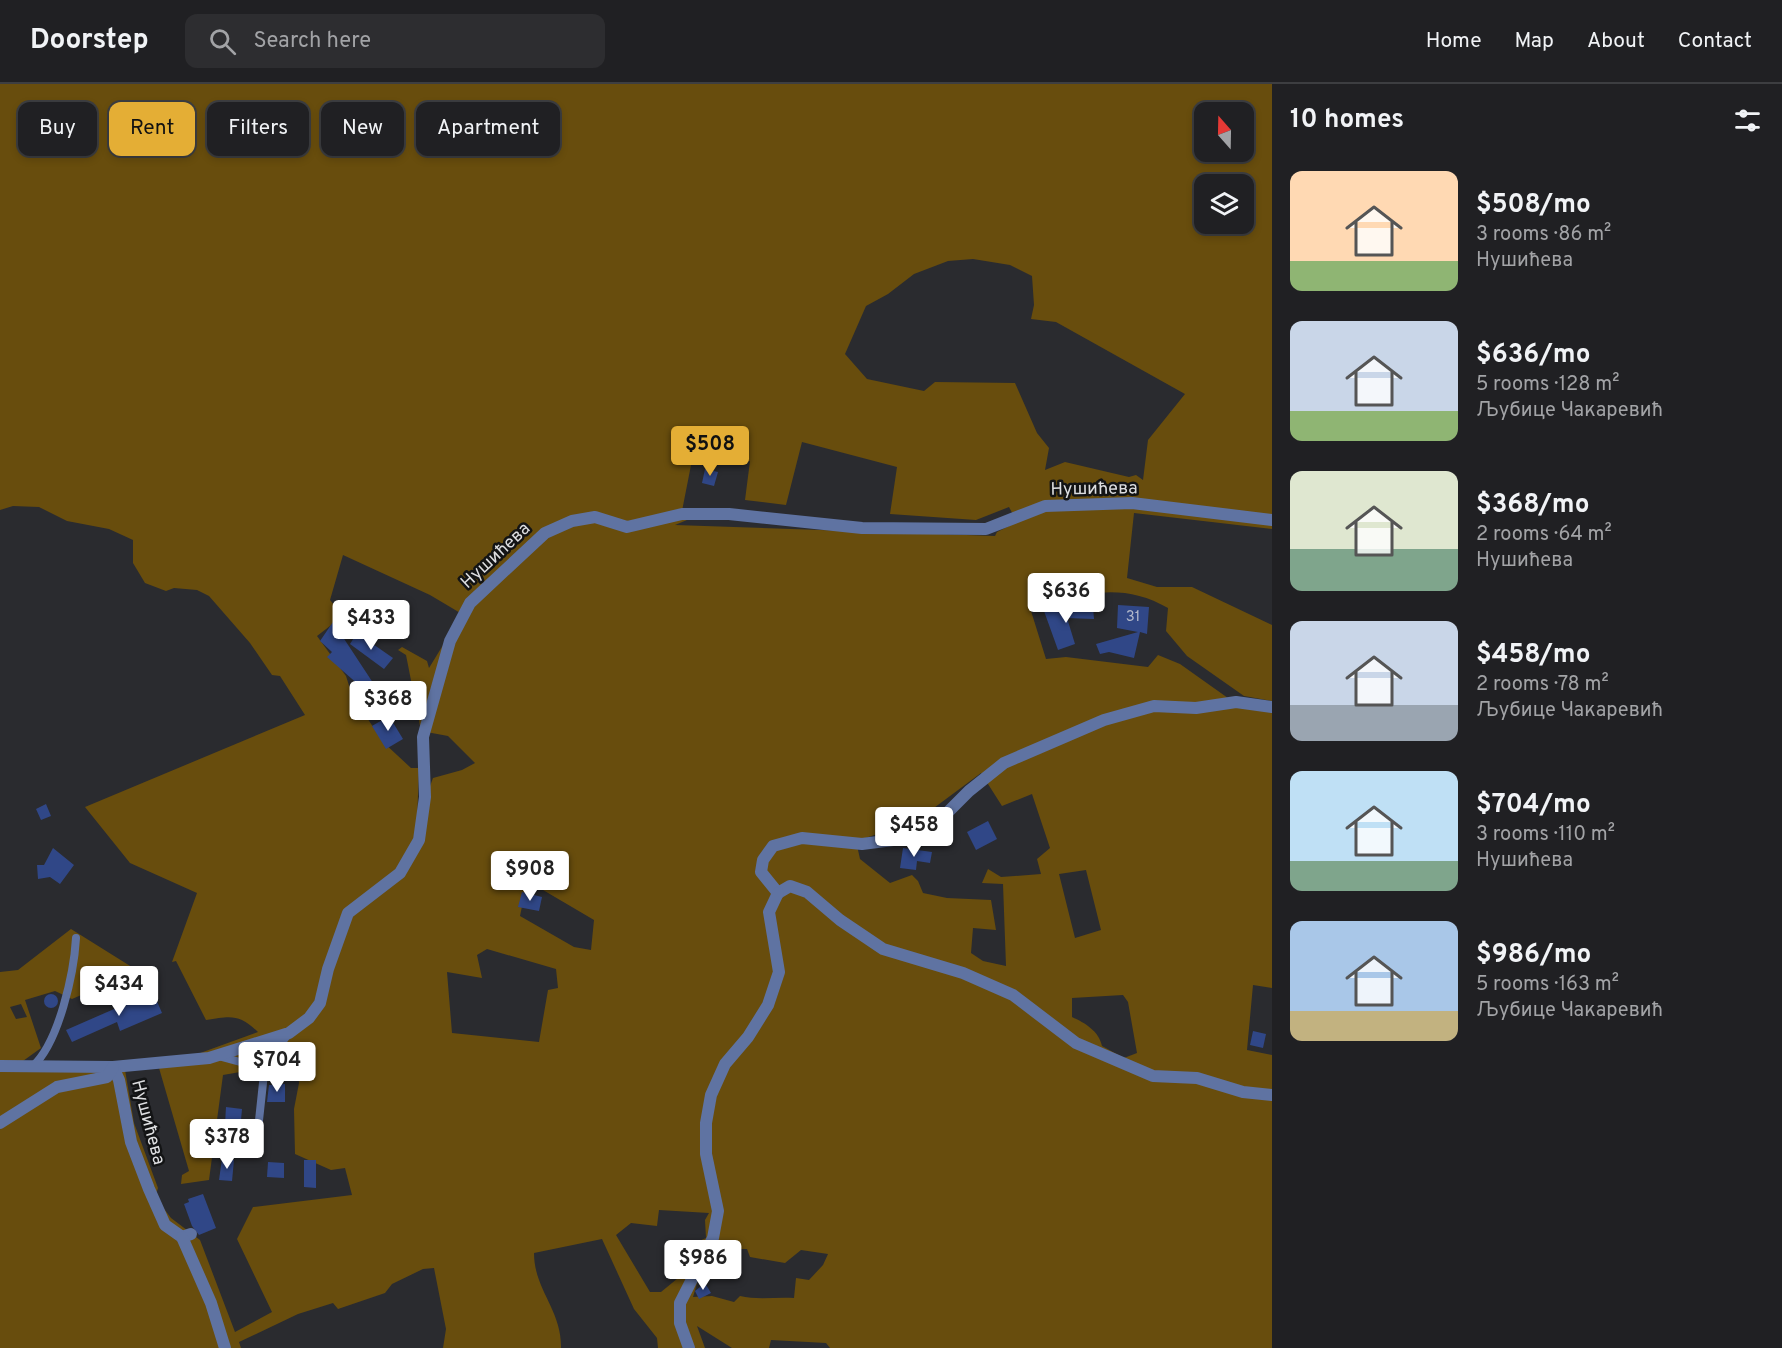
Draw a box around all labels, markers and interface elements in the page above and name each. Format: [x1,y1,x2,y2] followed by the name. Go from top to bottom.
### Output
[185,14,605,68] search box
[30,23,149,59] text: Doorstep
[206,25,239,58] icon: search
[254,28,371,55] text: Search here
[1426,28,1482,55] text: Home
[1515,28,1554,55] text: Map
[1587,28,1645,55] text: About
[1678,28,1752,55] text: Contact
[18,102,97,156] chip: Buy
[109,102,195,156] chip: Rent
[207,102,309,156] chip: Filters
[321,102,404,156] chip: New
[416,102,560,156] chip: Apartment
[1194,102,1254,162] north arrow
[1194,102,1254,234] map controls
[1290,104,1404,137] text: 10 homes
[1731,104,1764,137] icon: filters
[1194,174,1254,234] button: layers
[1476,189,1591,222] text: $508/mo
[1338,195,1410,267] icon: home
[1476,222,1611,248] text: 3 rooms · 86 m²
[1476,248,1573,274] text: Нушићева
[1476,339,1591,372] text: $636/mo
[1338,345,1410,417] icon: home
[1476,372,1619,398] text: 5 rooms · 128 m²
[1476,398,1663,424] text: Љубице Чакаревић
[674,426,746,477] pin: $508
[685,432,735,458] text: $508
[1050,477,1138,502] street label: Нушићева
[1476,489,1589,522] text: $368/mo
[1338,495,1410,567] icon: home
[456,518,536,594] street label: Нушићева
[1476,522,1612,548] text: 2 rooms · 64 m²
[1476,548,1573,574] text: Нушићева
[1030,573,1102,624] pin: $636
[1042,579,1090,605] text: $636
[335,600,407,651] pin: $433
[347,606,395,632] text: $433
[1126,608,1140,627] house number: 31
[1476,639,1591,672] text: $458/mo
[1338,645,1410,717] icon: home
[1476,672,1609,698] text: 2 rooms · 78 m²
[352,681,424,732] pin: $368
[364,687,412,713] text: $368
[1476,698,1663,724] text: Љубице Чакаревић
[1476,789,1591,822] text: $704/mo
[1338,795,1410,867] icon: home
[878,807,950,858] pin: $458
[889,813,939,839] text: $458
[1476,822,1615,848] text: 3 rooms · 110 m²
[1476,848,1573,874] text: Нушићева
[494,851,566,902] pin: $908
[505,857,555,883] text: $908
[1476,939,1591,972] text: $986/mo
[1338,945,1410,1017] icon: home
[83,966,155,1017] pin: $434
[94,972,144,998] text: $434
[1476,972,1619,998] text: 5 rooms · 163 m²
[1476,998,1663,1024] text: Љубице Чакаревић
[241,1042,313,1093] pin: $704
[253,1048,301,1074] text: $704
[125,1077,170,1168] street label: Нушићева
[191,1119,263,1170] pin: $378
[204,1125,250,1151] text: $378
[667,1240,739,1291] pin: $986
[678,1246,728,1272] text: $986

